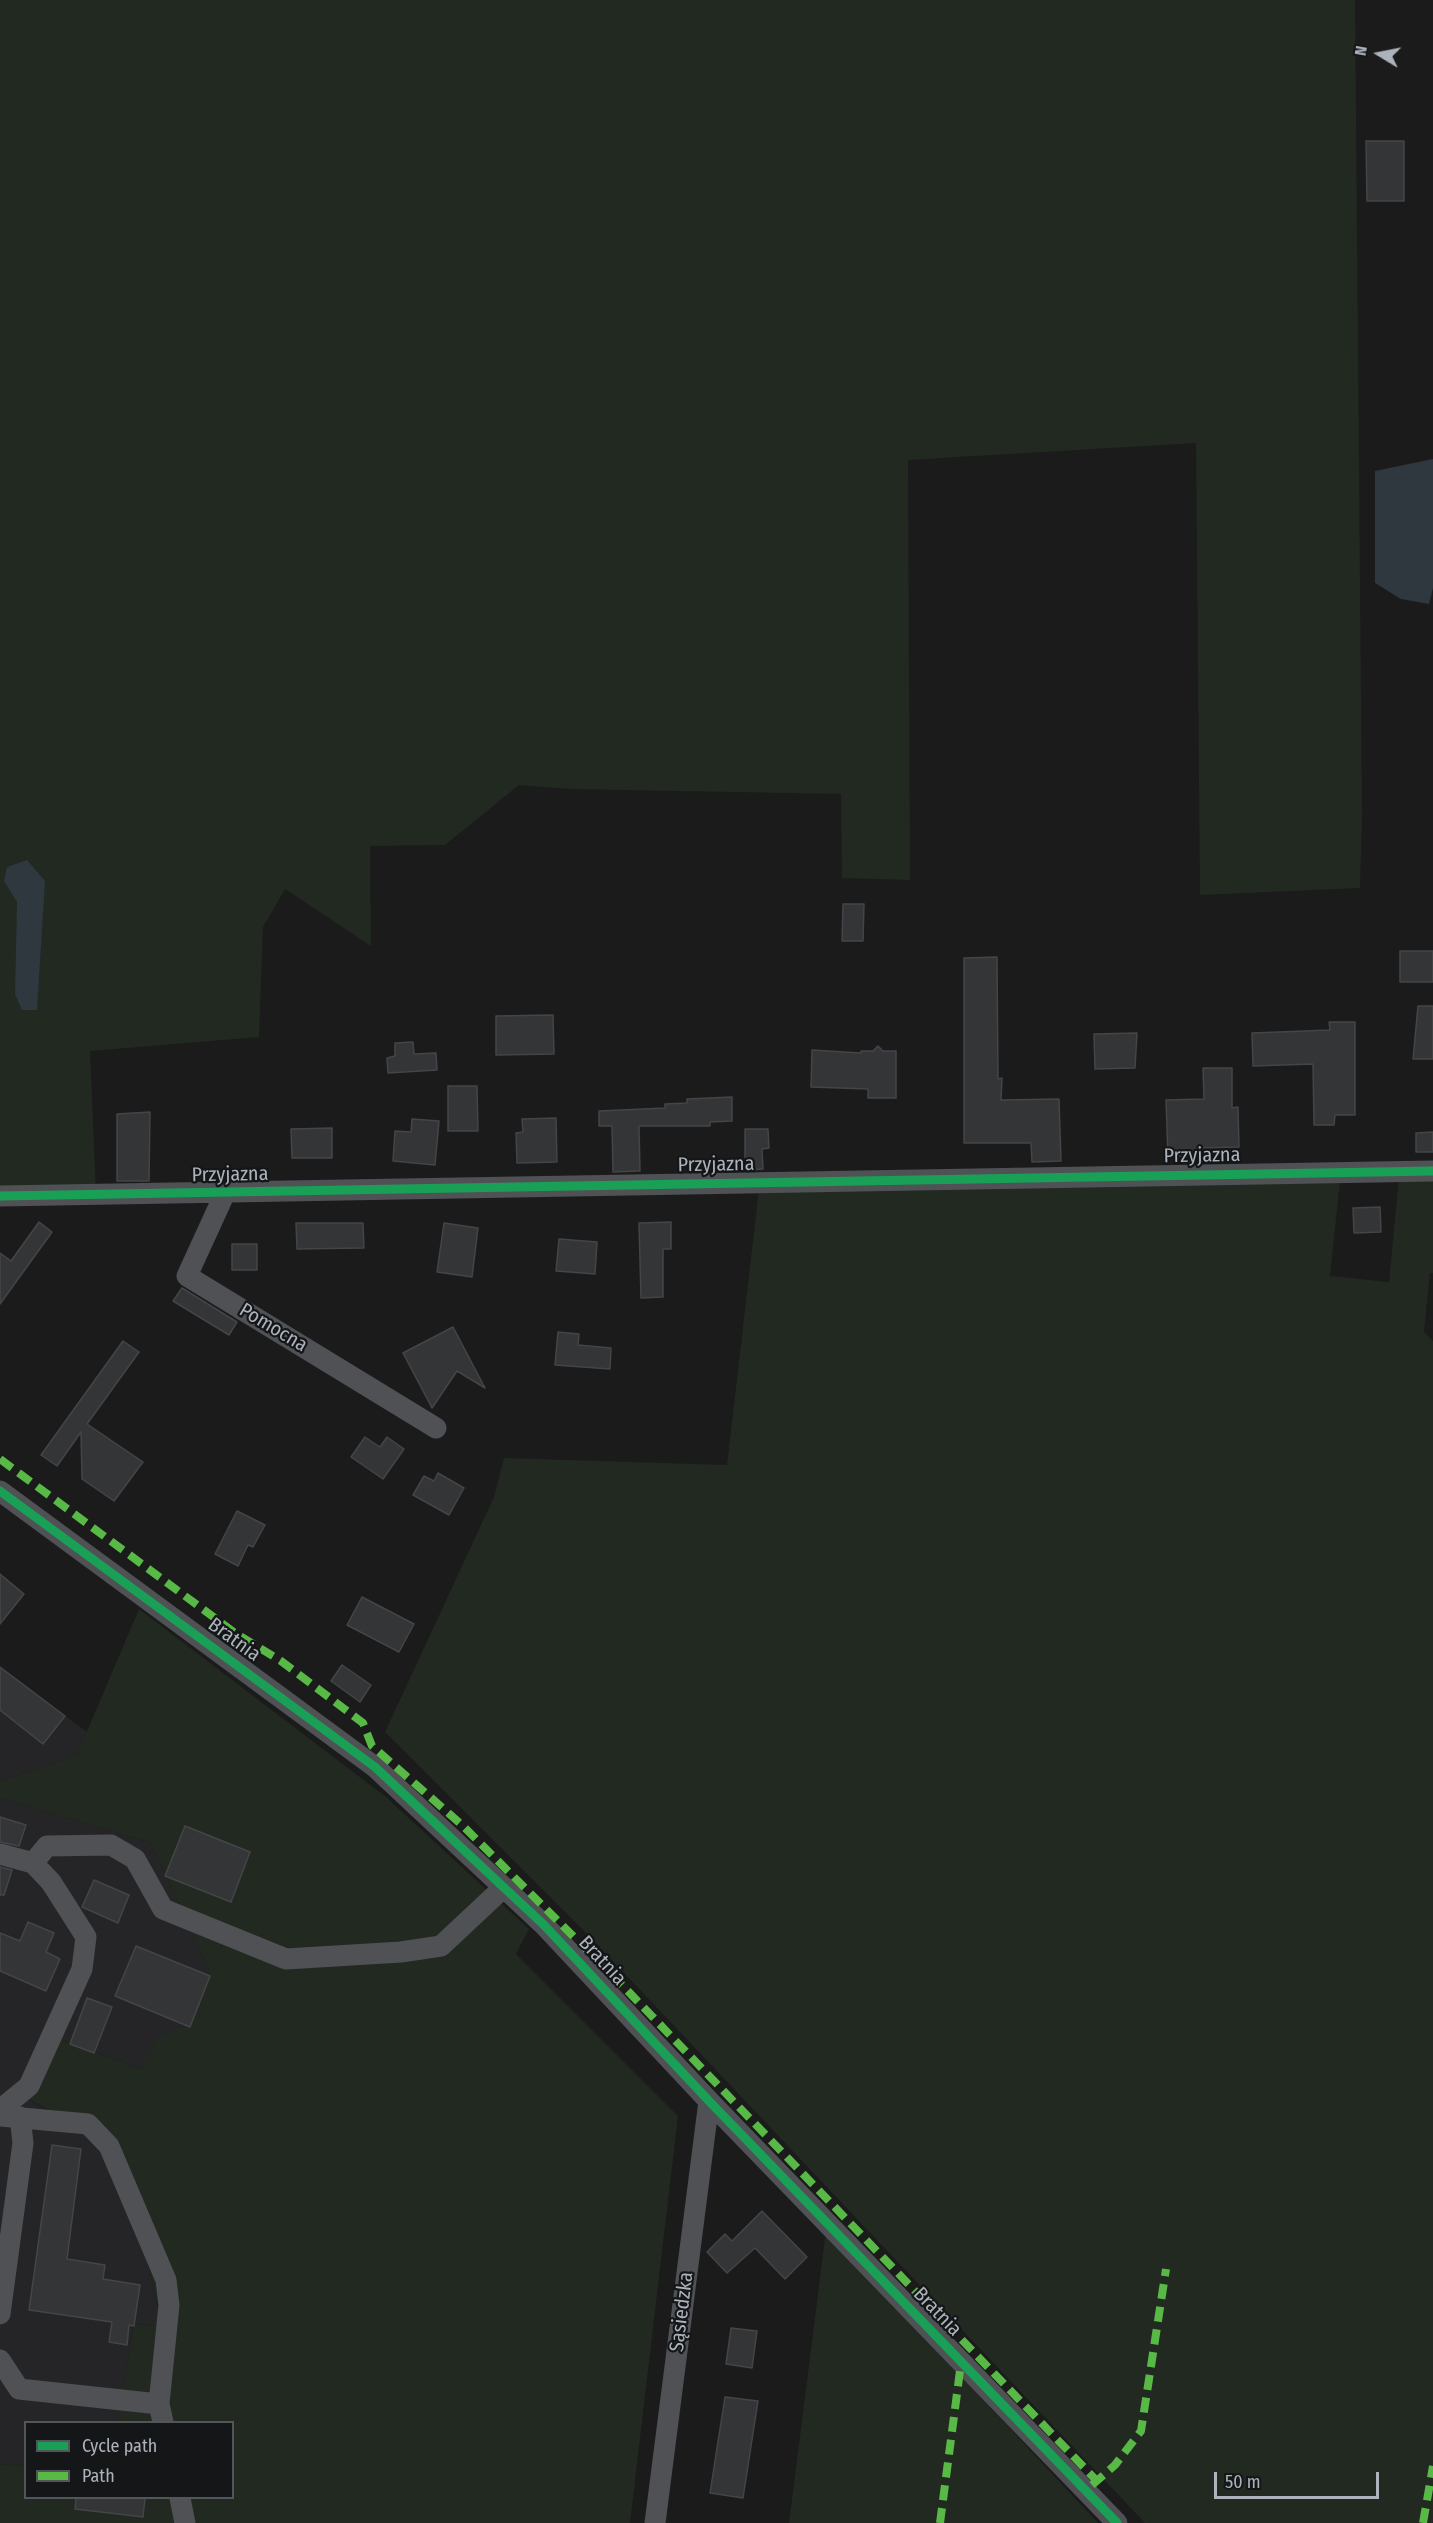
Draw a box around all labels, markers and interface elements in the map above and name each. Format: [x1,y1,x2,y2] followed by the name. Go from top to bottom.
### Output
[1349,24,1409,84] north arrow
[1351,44,1371,57] text: N
[1163,1143,1241,1169] street label: Przyjazna
[677,1152,755,1178] street label: Przyjazna
[191,1162,269,1188] street label: Przyjazna
[235,1298,311,1358] street label: Pomocna
[203,1613,265,1667] street label: Bratnia
[573,1931,631,1991] street label: Bratnia
[665,2271,699,2353] street label: Sąsiedzka
[908,2282,966,2342] street label: Bratnia
[24,2421,234,2499] legend
[82,2435,157,2457] text: Cycle path
[1217,2460,1382,2498] scale bar
[82,2465,115,2487] text: Path
[1225,2471,1261,2493] text: 50 m

